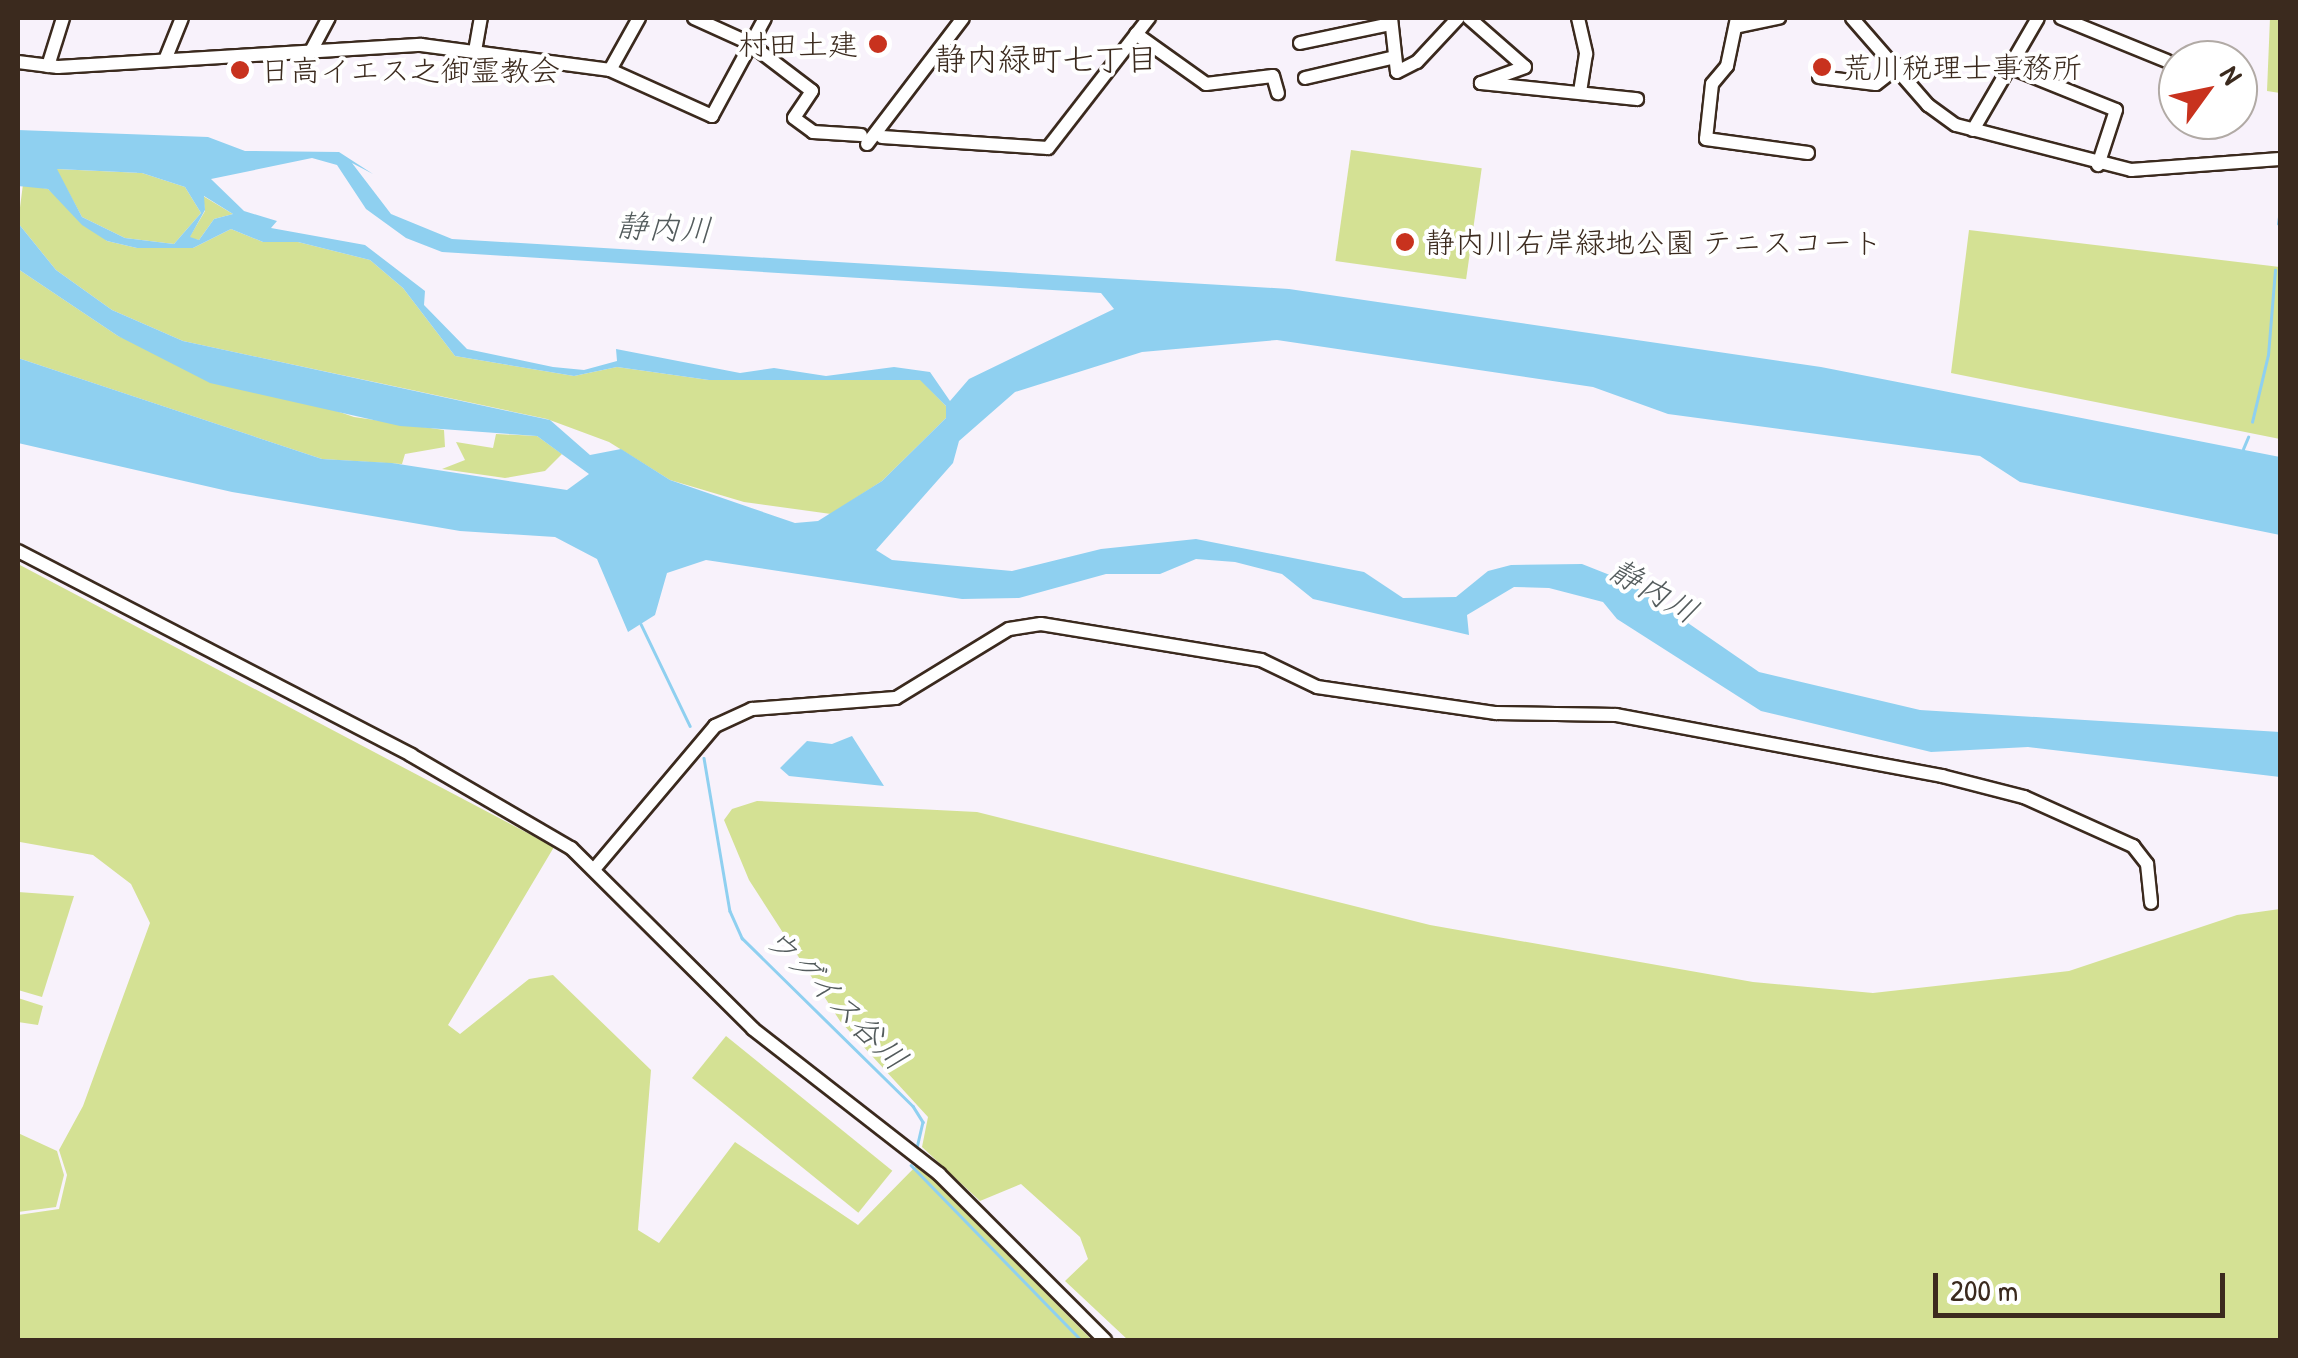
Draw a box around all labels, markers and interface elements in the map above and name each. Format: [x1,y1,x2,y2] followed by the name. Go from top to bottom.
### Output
[738,26,858,62] place label: 村田土建
[867,33,889,55] marker: 村田土建
[934,40,1158,78] district label: 静内緑町七丁目
[2158,40,2258,140] north arrow
[1842,49,2082,85] place label: 荒川税理士事務所
[260,52,560,88] place label: 日高イエス之御霊教会
[1811,56,1833,78] marker: 荒川税理士事務所
[2211,58,2251,91] text: N
[229,59,251,81] marker: 日高イエス之御霊教会
[615,206,713,250] water label: 静内川
[1425,224,1882,260] place label: 静内川右岸緑地公園 テニスコート
[1394,231,1416,253] marker: 静内川右岸緑地公園 テニスコート
[1603,550,1705,632] water label: 静内川
[755,918,917,1080] water label: ウグイス谷川
[1938,1253,2230,1315] scale bar
[1950,1270,2018,1310] text: 200 m

